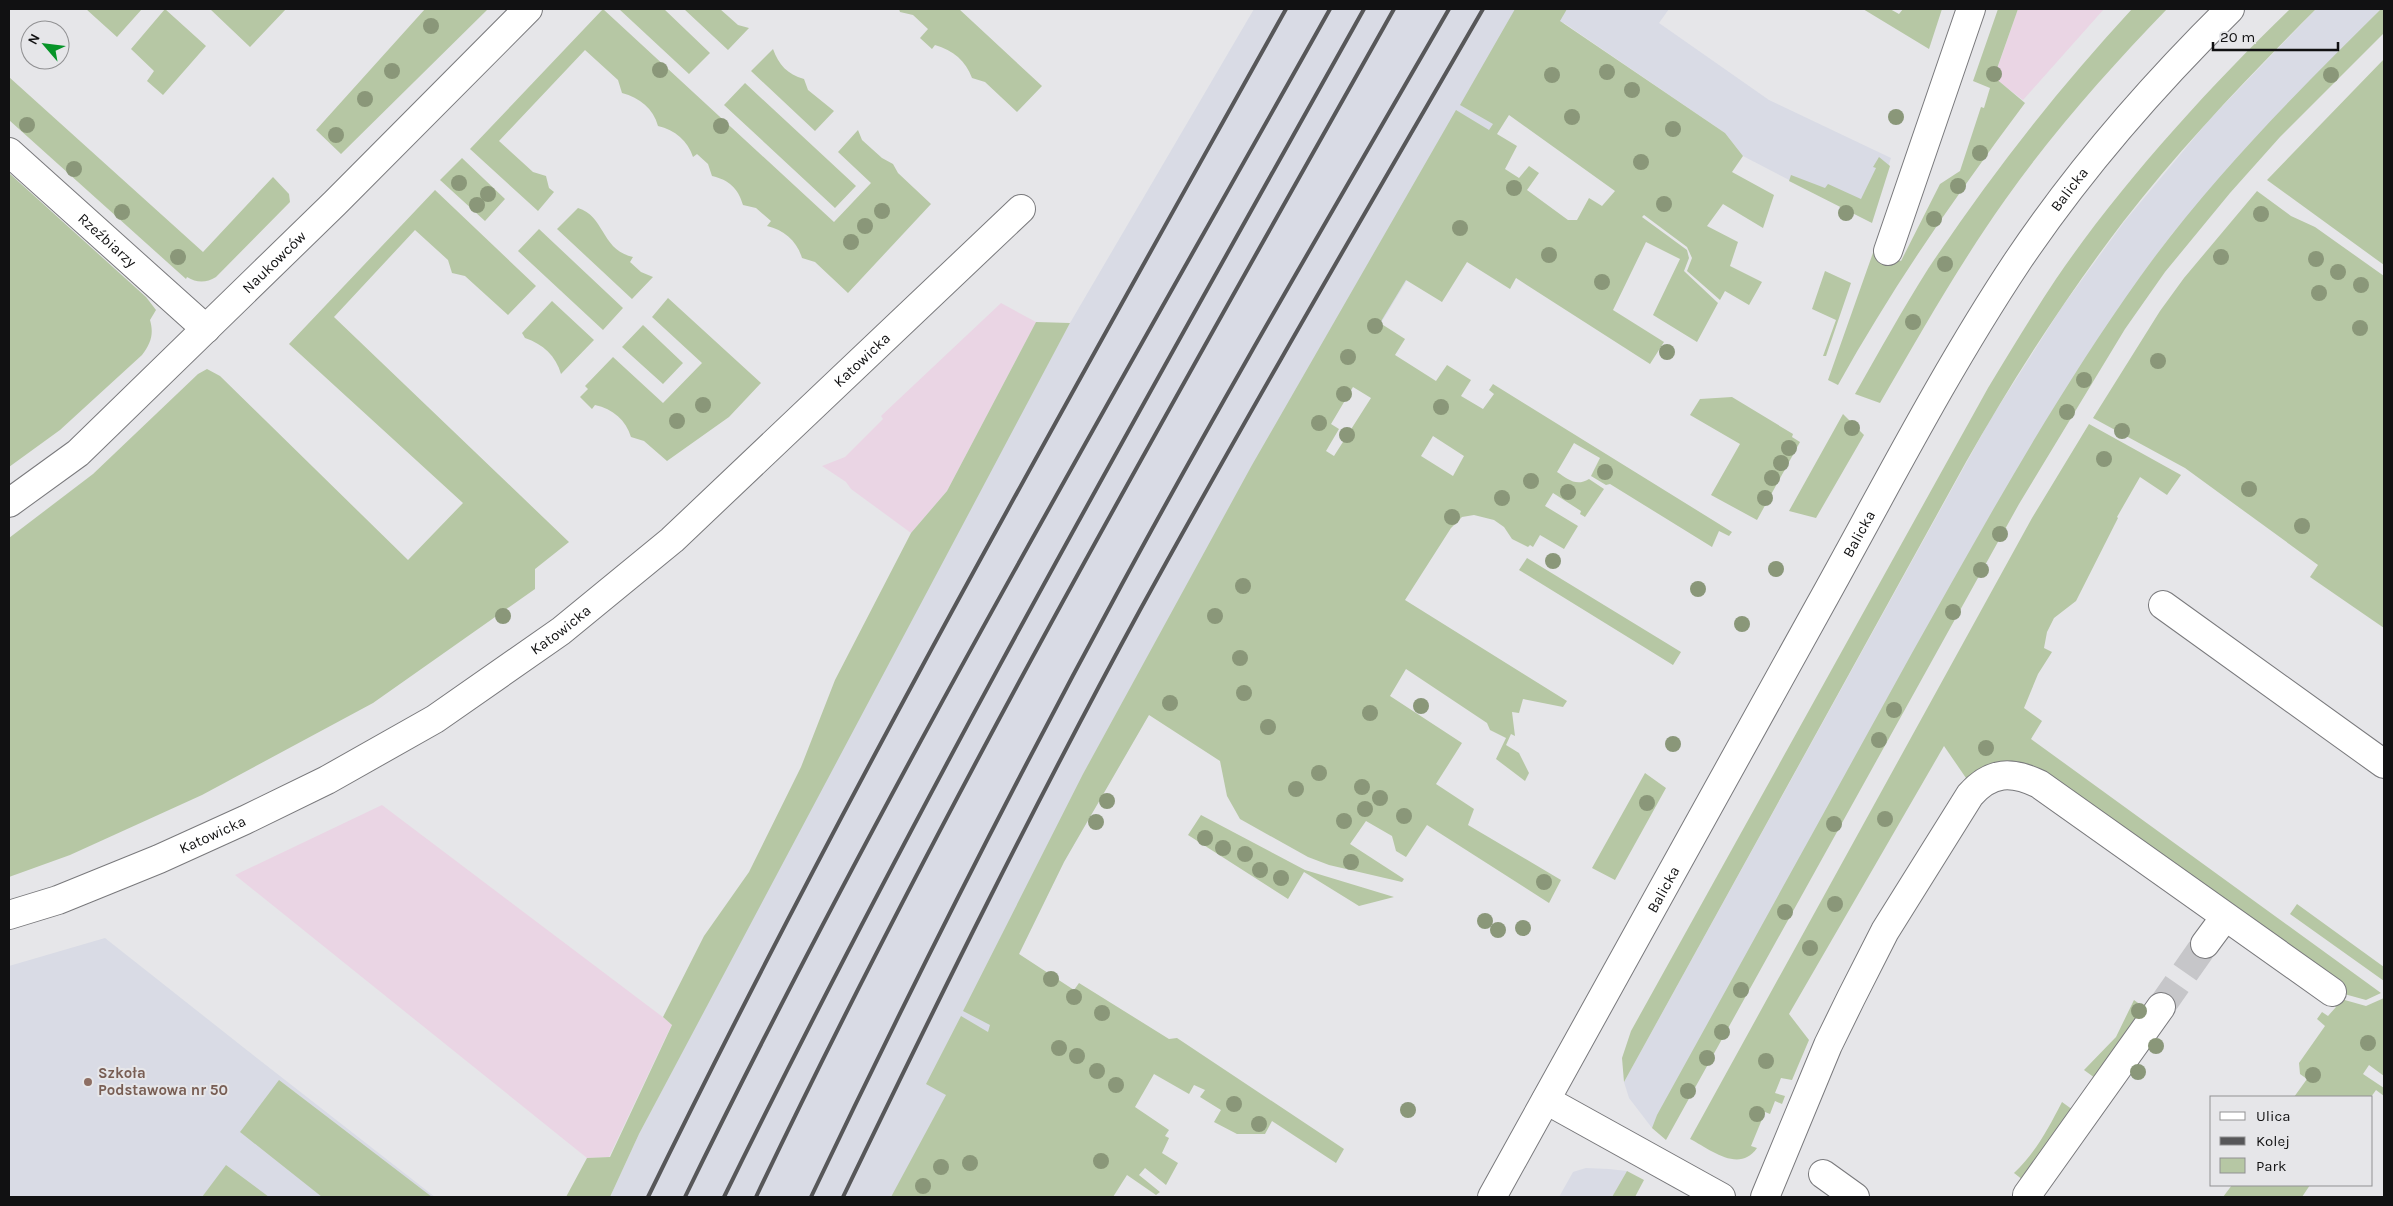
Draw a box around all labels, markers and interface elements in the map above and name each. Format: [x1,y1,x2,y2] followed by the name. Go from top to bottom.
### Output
[20,20,70,70] north arrow
[2213,20,2338,52] scale bar
[2220,28,2255,46] text: 20 m
[24,31,44,48] text: N
[2047,164,2092,215] street label: Balicka
[74,209,140,271] street label: Rzeźbiarzy
[239,227,310,297] street label: Naukowców
[830,329,894,391] street label: Katowicka
[1839,507,1879,560] street label: Balicka
[527,601,594,659] street label: Katowicka
[176,812,249,858] street label: Katowicka
[1643,863,1684,916] street label: Balicka
[98,1064,228,1099] place label: Szkoła Podstawowa nr 50
[82,1076,94,1088] marker: Szkoła Podstawowa nr 50
[2210,1096,2373,1186] legend
[2256,1107,2290,1125] text: Ulica
[2256,1132,2290,1150] text: Kolej
[2256,1157,2286,1175] text: Park

